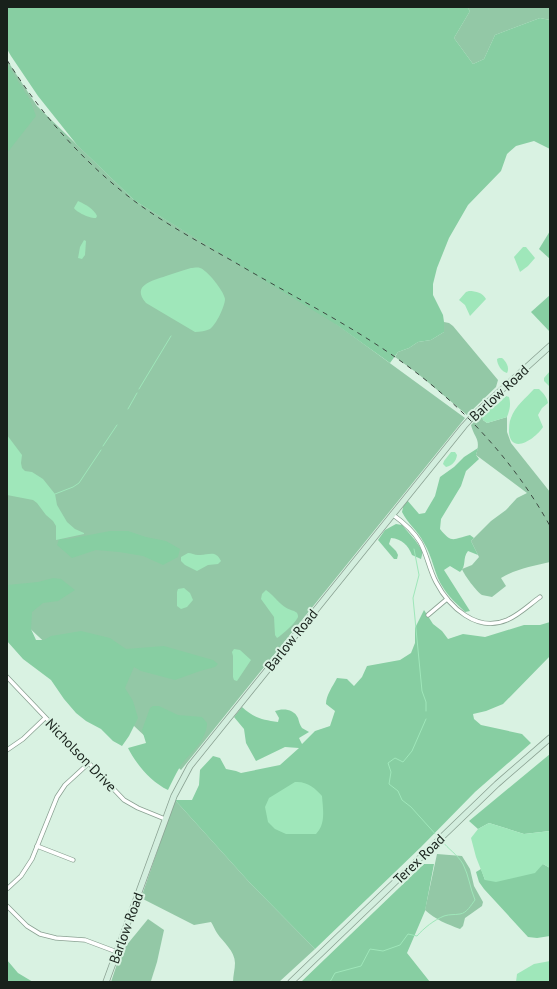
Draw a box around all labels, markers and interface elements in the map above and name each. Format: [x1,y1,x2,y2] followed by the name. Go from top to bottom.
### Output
[466,361,532,425] street label: Barlow Road
[261,605,321,675] street label: Barlow Road
[42,715,120,795] street label: Nicholson Drive
[389,830,449,888] street label: Terex Road
[105,890,147,966] street label: Barlow Road

